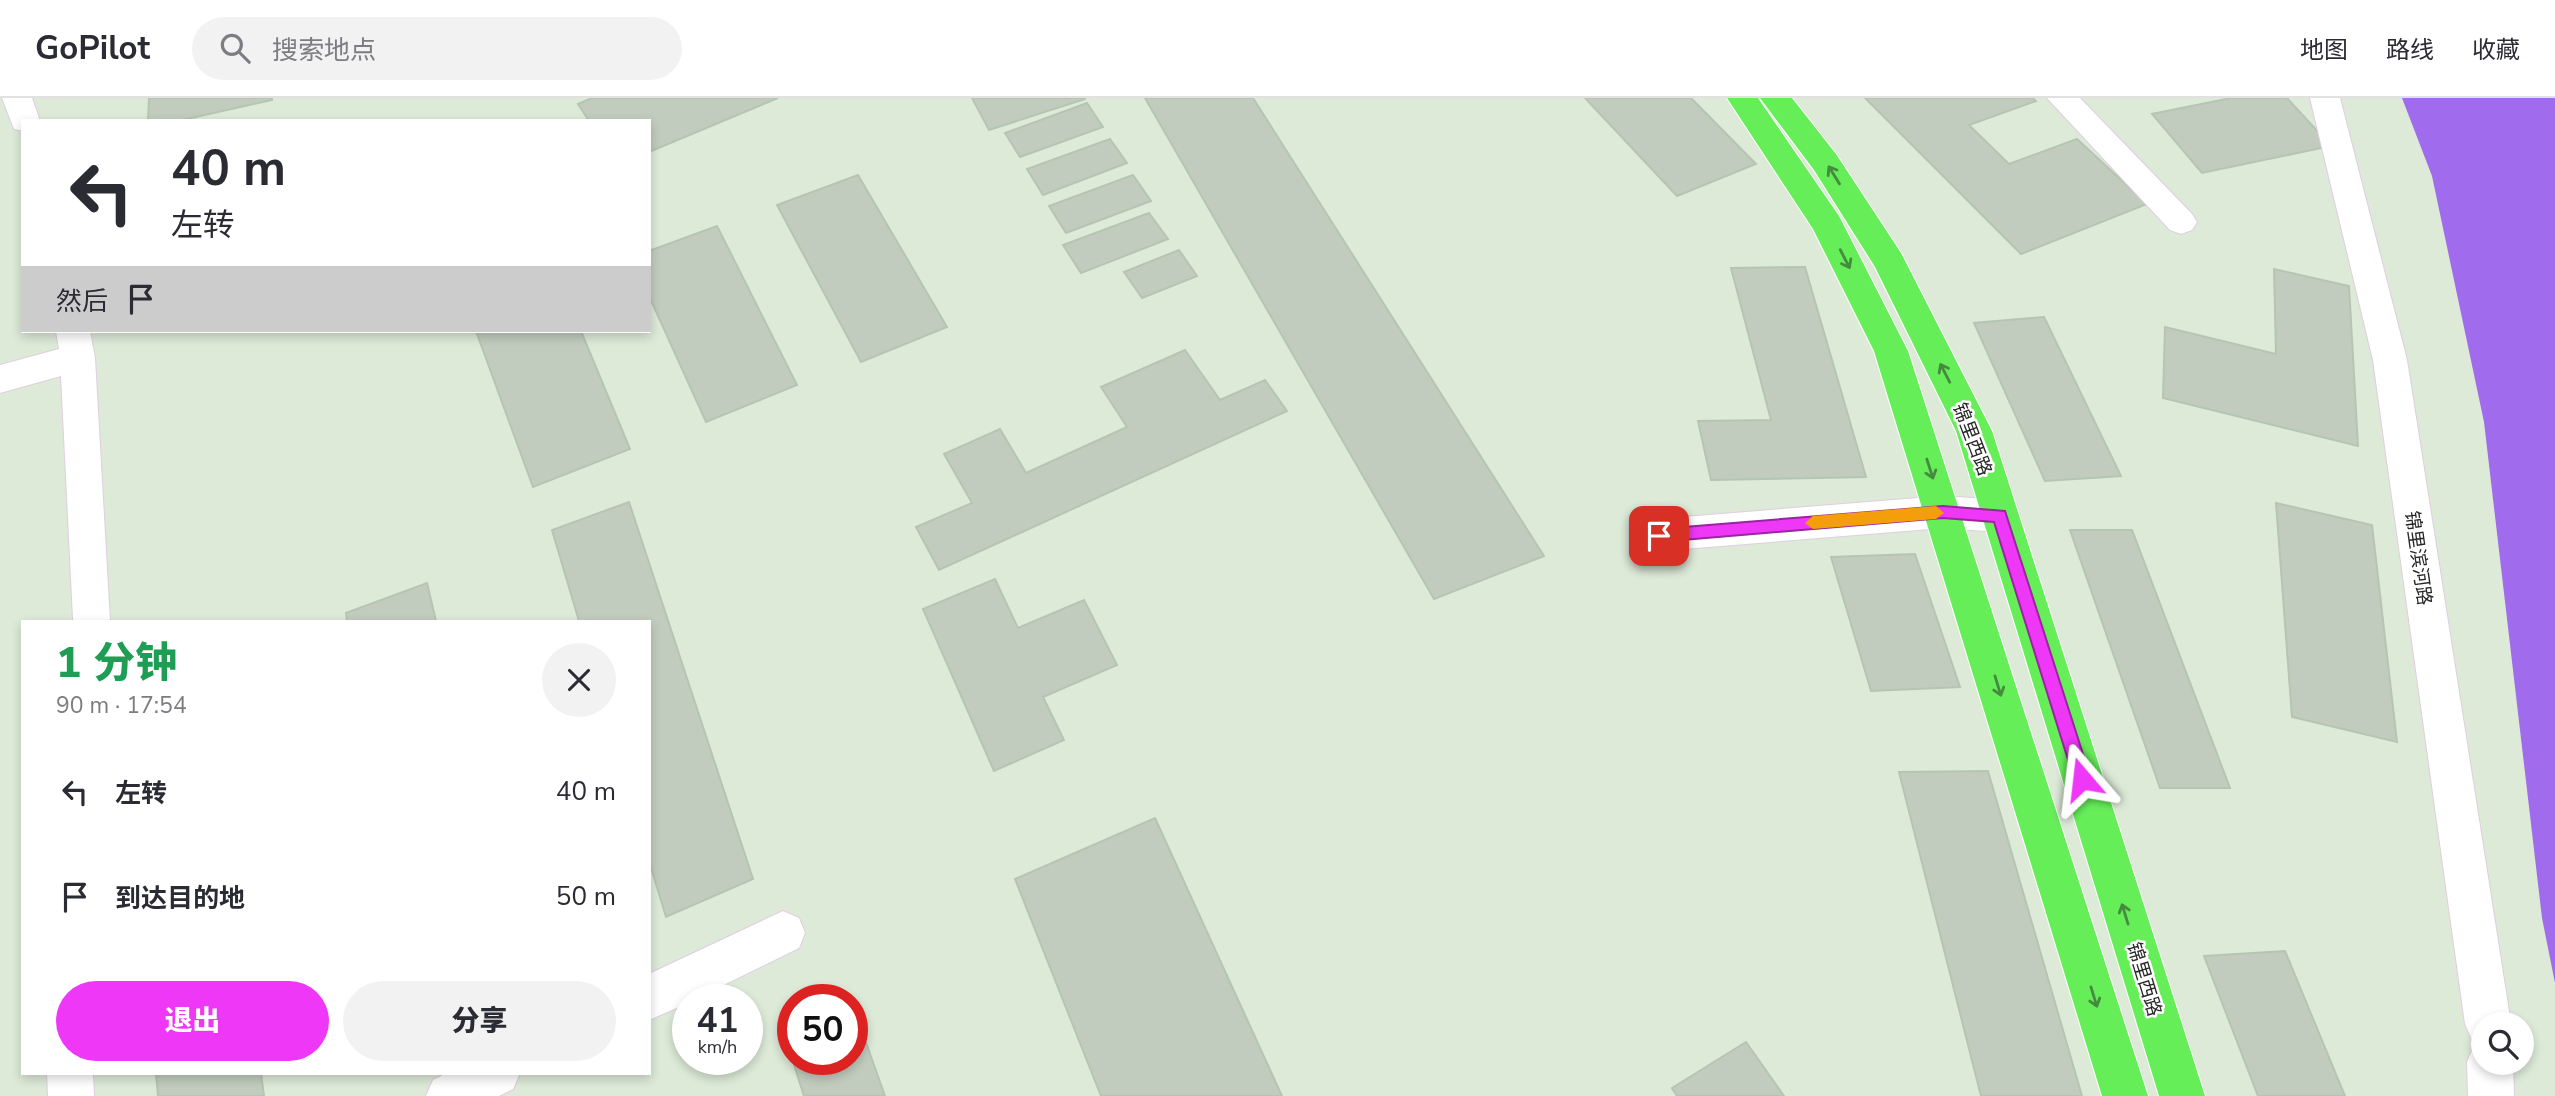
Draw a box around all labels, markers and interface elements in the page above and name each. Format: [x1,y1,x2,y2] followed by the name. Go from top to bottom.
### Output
[192,17,682,80] search box
[35,26,150,71] text: GoPilot
[216,29,254,67] icon: search
[272,33,376,68] text: 搜索地点
[2300,34,2348,66] text: 地图
[2386,34,2434,66] text: 路线
[2472,34,2520,66] text: 收藏
[171,135,286,202] text: 40 m
[56,147,147,238] icon: left
[1826,166,1840,186] one-way arrow
[171,204,235,247] text: 左转
[1838,248,1852,269] one-way arrow
[122,280,160,318] icon: arrive
[56,284,108,319] text: 然后
[1937,363,1951,384] one-way arrow
[1946,399,1998,480] street label: 锦里西路
[1924,458,1937,480] one-way arrow
[1629,506,1689,566] pin
[2399,509,2437,607] street label: 锦里滨河路
[1640,517,1678,555] icon: arrive
[56,635,177,692] text: 1 分钟
[542,643,616,717] button: close
[1992,675,2005,697] one-way arrow
[56,690,187,721] text: 90 m · 17:54
[2045,742,2119,816] position arrow
[56,773,94,811] icon: left
[556,774,616,809] text: 40 m
[115,776,167,811] text: 左转
[56,878,94,916] icon: arrive
[556,879,616,914] text: 50 m
[115,881,245,916] text: 到达目的地
[2117,903,2130,925] one-way arrow
[2120,939,2168,1019] street label: 锦里西路
[56,981,329,1061] button: 退出
[343,981,616,1061] button: 分享
[777,984,868,1075] speed limit sign: 50
[2089,986,2102,1008] one-way arrow
[696,997,739,1044] text: 41
[2471,1012,2534,1075] map controls
[2471,1012,2534,1075] button: search
[698,1035,737,1059] text: km/h

